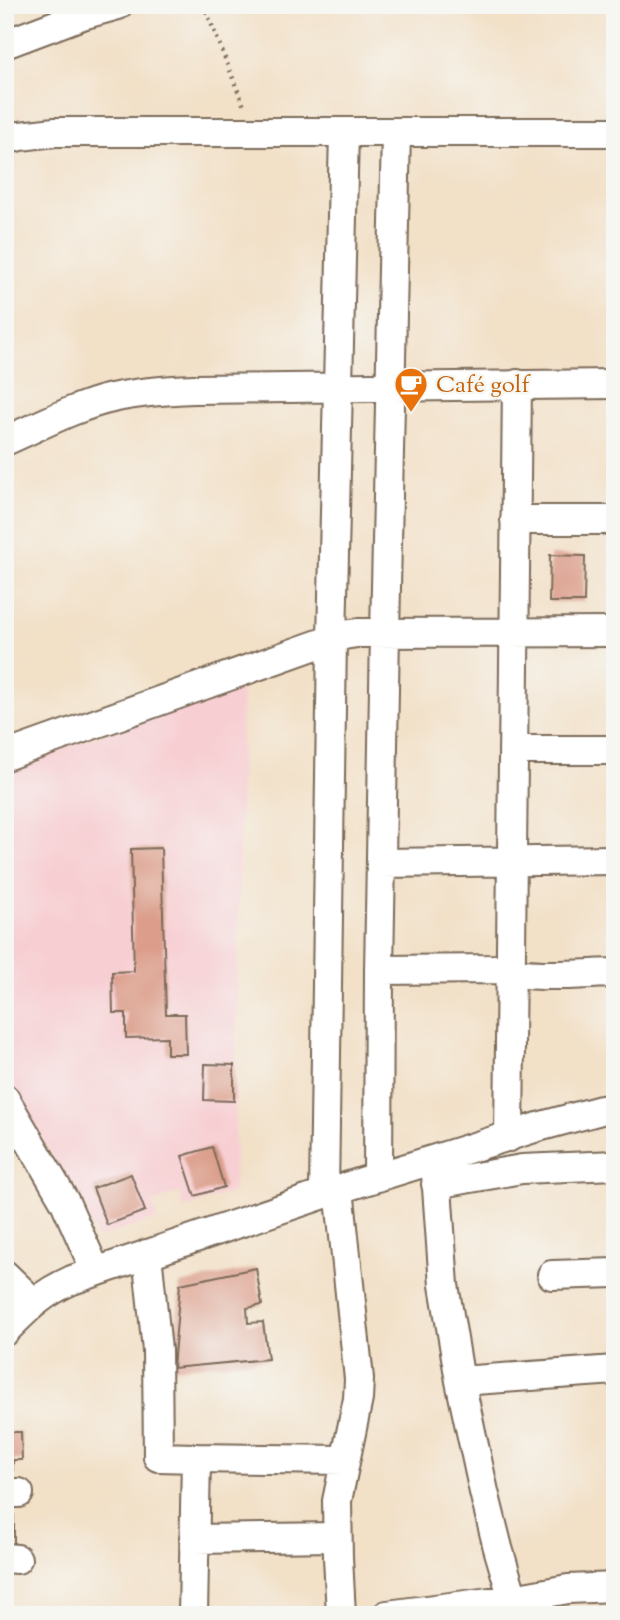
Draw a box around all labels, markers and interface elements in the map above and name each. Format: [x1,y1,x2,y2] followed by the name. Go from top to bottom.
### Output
[392,365,430,414] cafe icon: Café golf
[436,369,531,403] place label: Café golf

